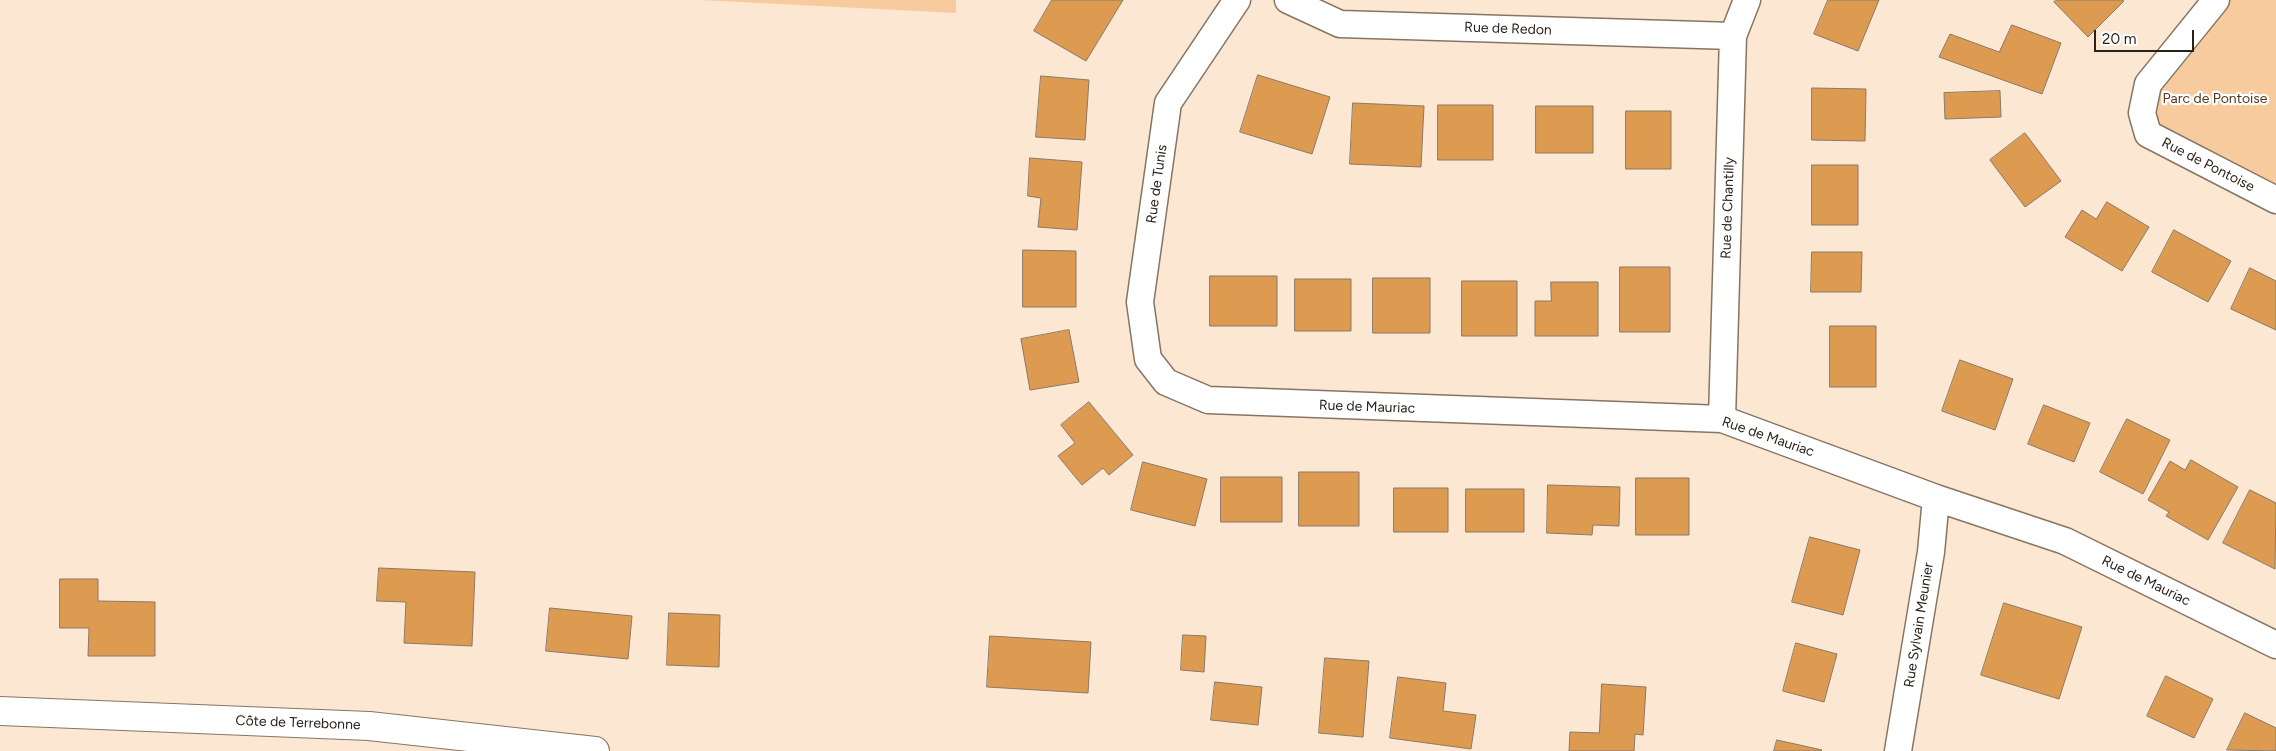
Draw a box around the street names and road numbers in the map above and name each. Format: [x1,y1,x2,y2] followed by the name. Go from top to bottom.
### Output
[1464,19,1552,39] street label: Rue de Redon
[2159,134,2257,196] street label: Rue de Pontoise
[1143,143,1171,225] street label: Rue de Tunis
[1718,157,1738,259] street label: Rue de Chantilly
[1318,397,1416,417] street label: Rue de Mauriac
[1720,413,1816,461] street label: Rue de Mauriac
[2099,552,2193,610] street label: Rue de Mauriac
[1901,561,1937,689] street label: Rue Sylvain Meunier
[235,712,361,734] street label: Côte de Terrebonne

